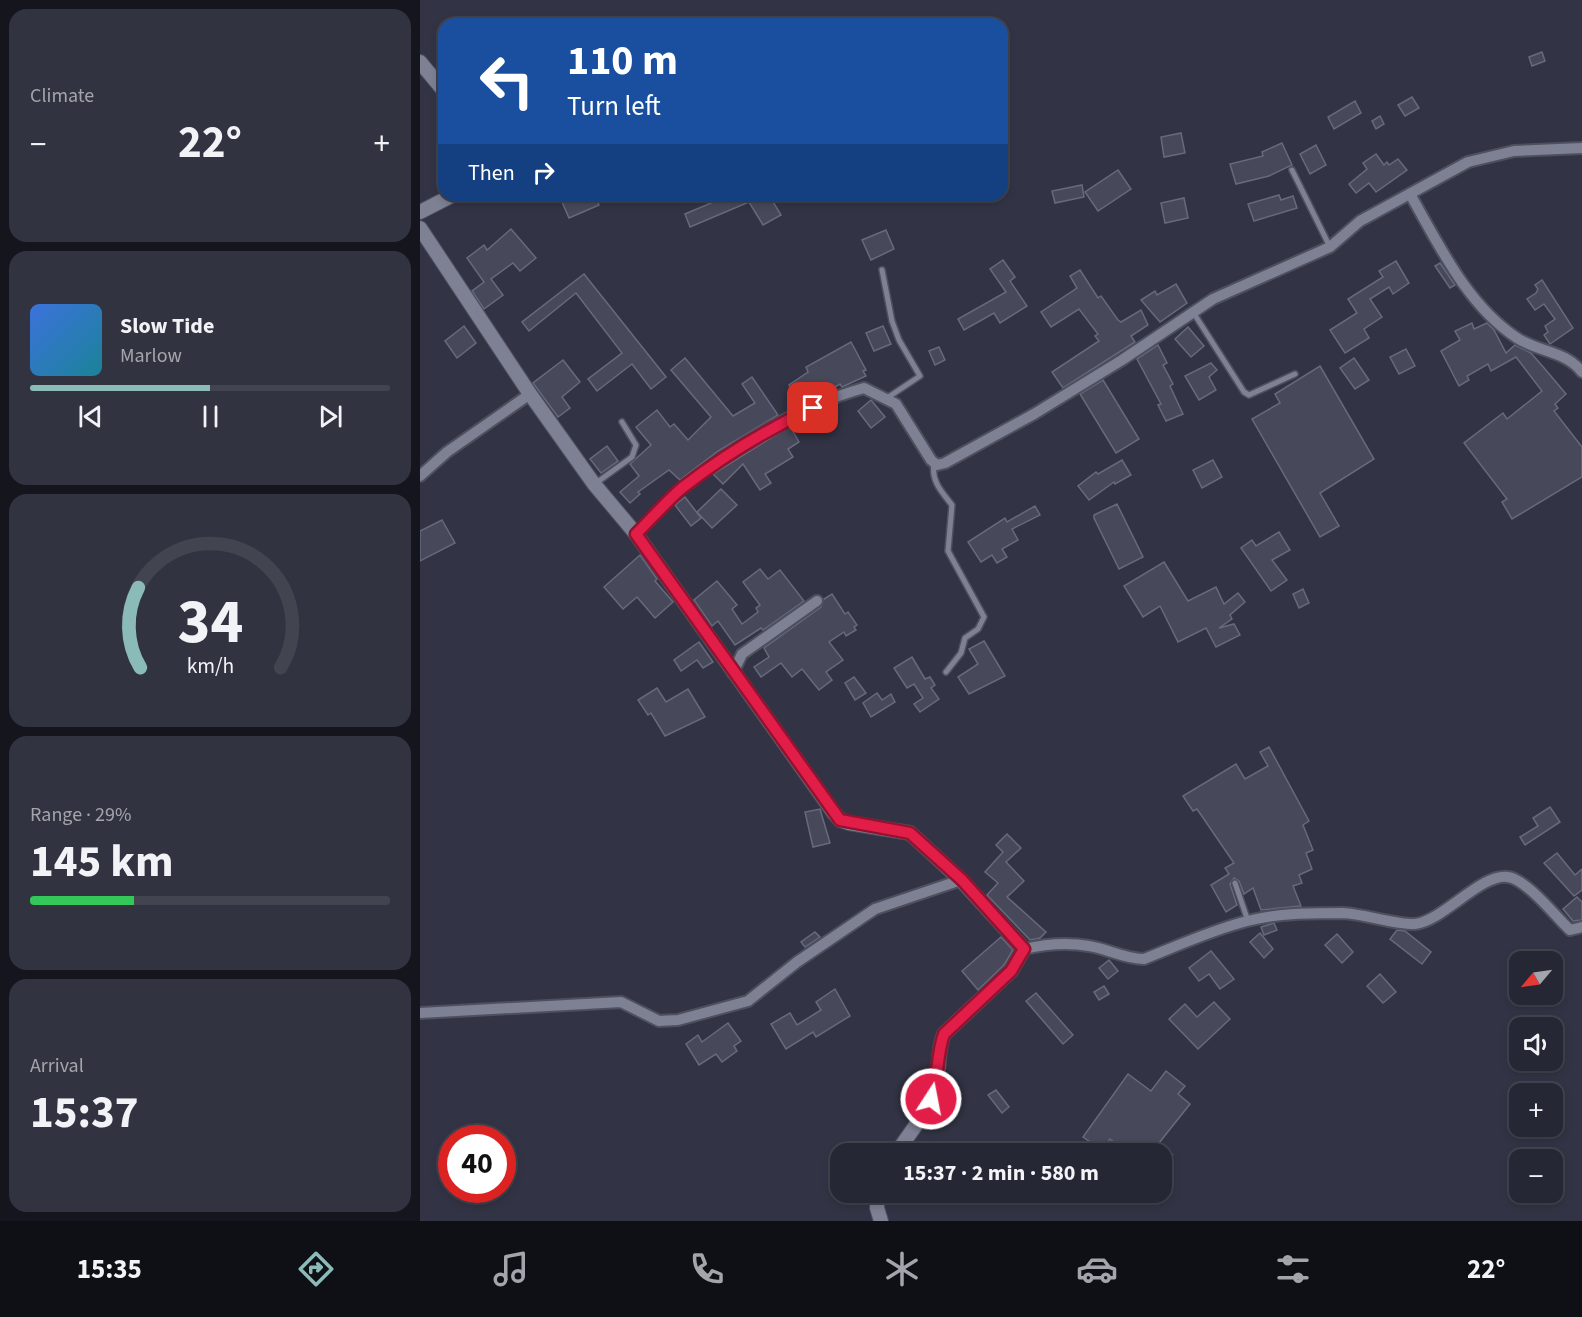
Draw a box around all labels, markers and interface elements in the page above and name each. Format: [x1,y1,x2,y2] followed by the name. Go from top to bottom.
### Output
[567,31,678,91] text: 110 m
[468,42,546,120] icon: left
[30,82,94,110] text: Climate
[567,87,661,126] text: Turn left
[178,111,242,175] text: 22°
[30,121,46,168] text: −
[374,121,390,168] text: +
[527,156,560,189] icon: right
[468,157,515,189] text: Then
[120,310,214,342] text: Slow Tide
[120,342,182,370] text: Marlow
[787,382,838,433] pin
[796,391,829,424] icon: arrive
[74,400,107,433] icon: previous
[194,400,227,433] icon: pause
[314,400,347,433] icon: next
[177,578,243,667] text: 34
[186,651,234,682] text: km/h
[30,801,131,829] text: Range · 29%
[30,830,174,894] text: 145 km
[1509,951,1563,1005] north arrow
[1509,951,1563,1203] map controls
[1509,1017,1563,1071] button: sound
[30,1052,84,1080] text: Arrival
[899,1067,963,1131] position arrow
[30,1081,139,1145] text: 15:37
[1509,1083,1563,1137] button: +
[438,1125,516,1203] speed limit sign: 40
[1509,1149,1563,1203] button: −
[903,1157,1099,1189] text: 15:37 · 2 min · 580 m
[295,1248,337,1290] icon: directions
[490,1248,532,1290] icon: music
[686,1248,728,1290] icon: phone
[881,1248,923,1290] icon: climate
[1076,1248,1118,1290] icon: car
[1272,1248,1314,1290] icon: filters
[77,1250,142,1289] text: 15:35
[1467,1250,1505,1289] text: 22°

